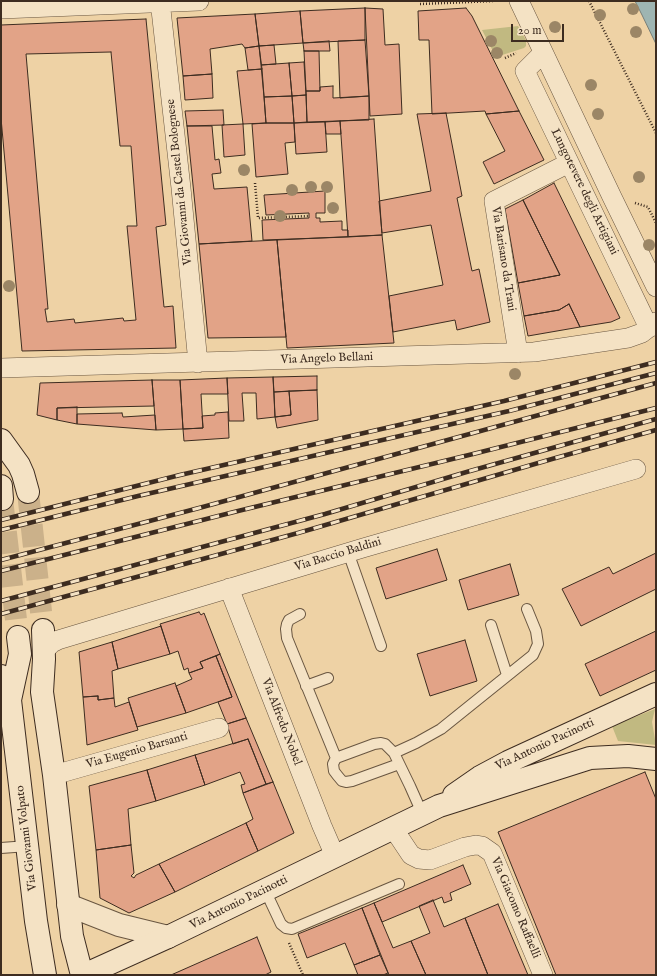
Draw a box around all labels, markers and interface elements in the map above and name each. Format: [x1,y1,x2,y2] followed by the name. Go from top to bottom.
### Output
[513,16,566,42] scale bar
[518,23,541,38] text: 20 m
[164,98,196,266] street label: Via Giovanni da Castel Bolognese
[547,126,621,258] street label: Lungotevere degli Artigiani
[488,206,518,312] street label: Via Barisano da Trani
[281,350,373,368] street label: Via Angelo Bellani
[293,535,383,575] street label: Via Baccio Baldini
[258,677,304,767] street label: Via Alfredo Nobel
[493,716,597,774] street label: Via Antonio Pacinotti
[85,730,189,772] street label: Via Eugenio Barsanti
[13,784,41,892] street label: Via Giovanni Volpato
[487,855,543,961] street label: Via Giacomo Raffaelli
[188,873,290,933] street label: Via Antonio Pacinotti

